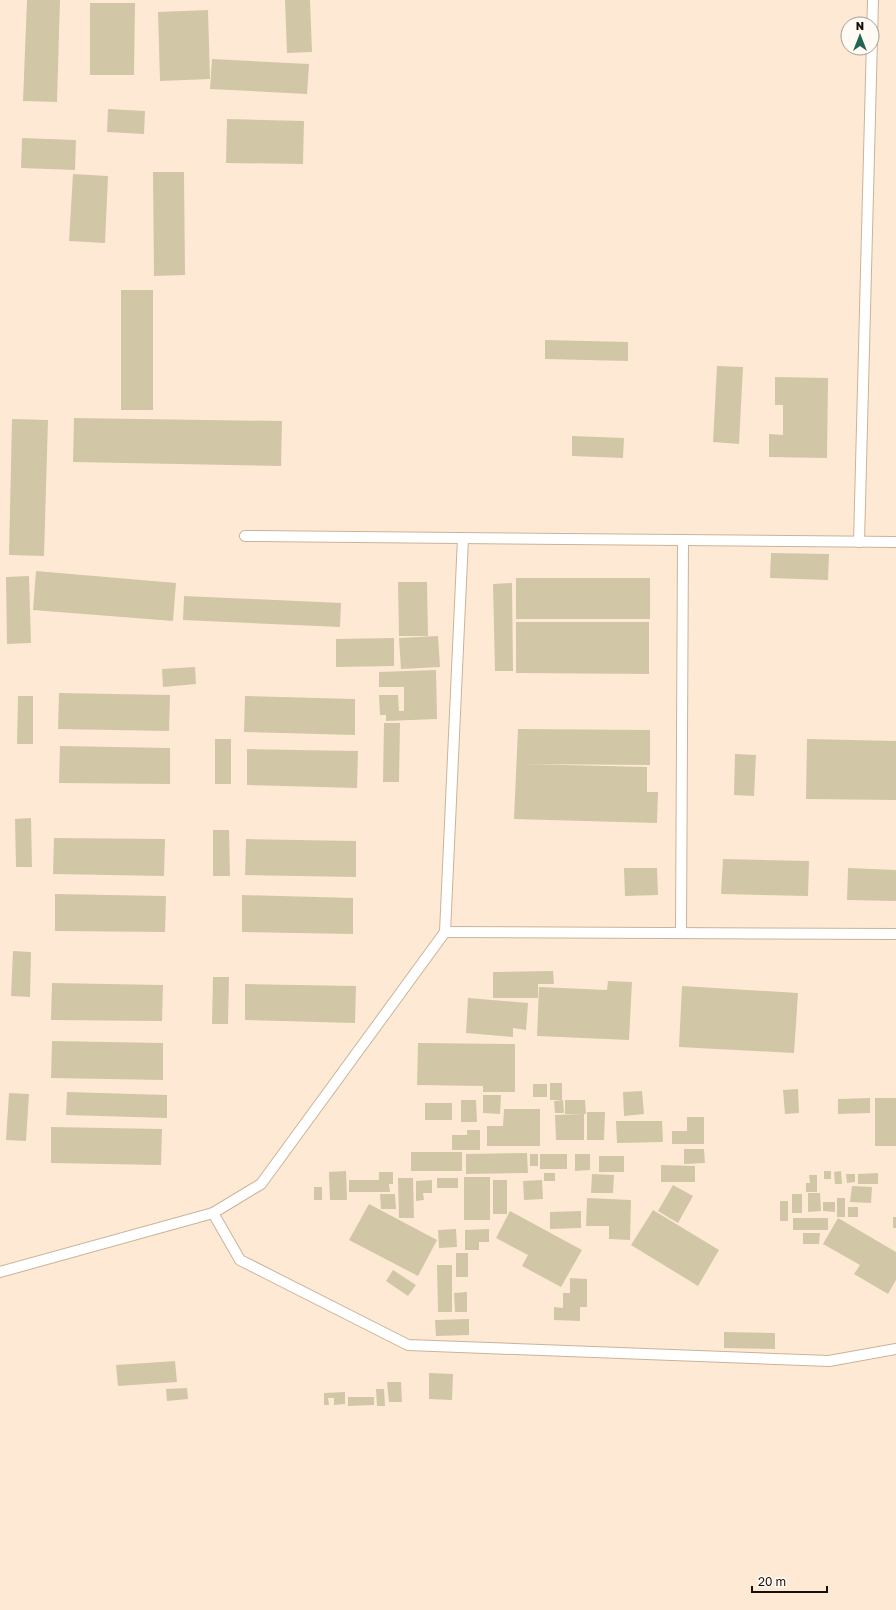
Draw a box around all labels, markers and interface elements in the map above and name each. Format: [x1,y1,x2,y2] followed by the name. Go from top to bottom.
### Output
[840,16,880,56] north arrow
[856,19,864,32] text: N
[752,1568,827,1594] scale bar
[758,1574,786,1589] text: 20 m

